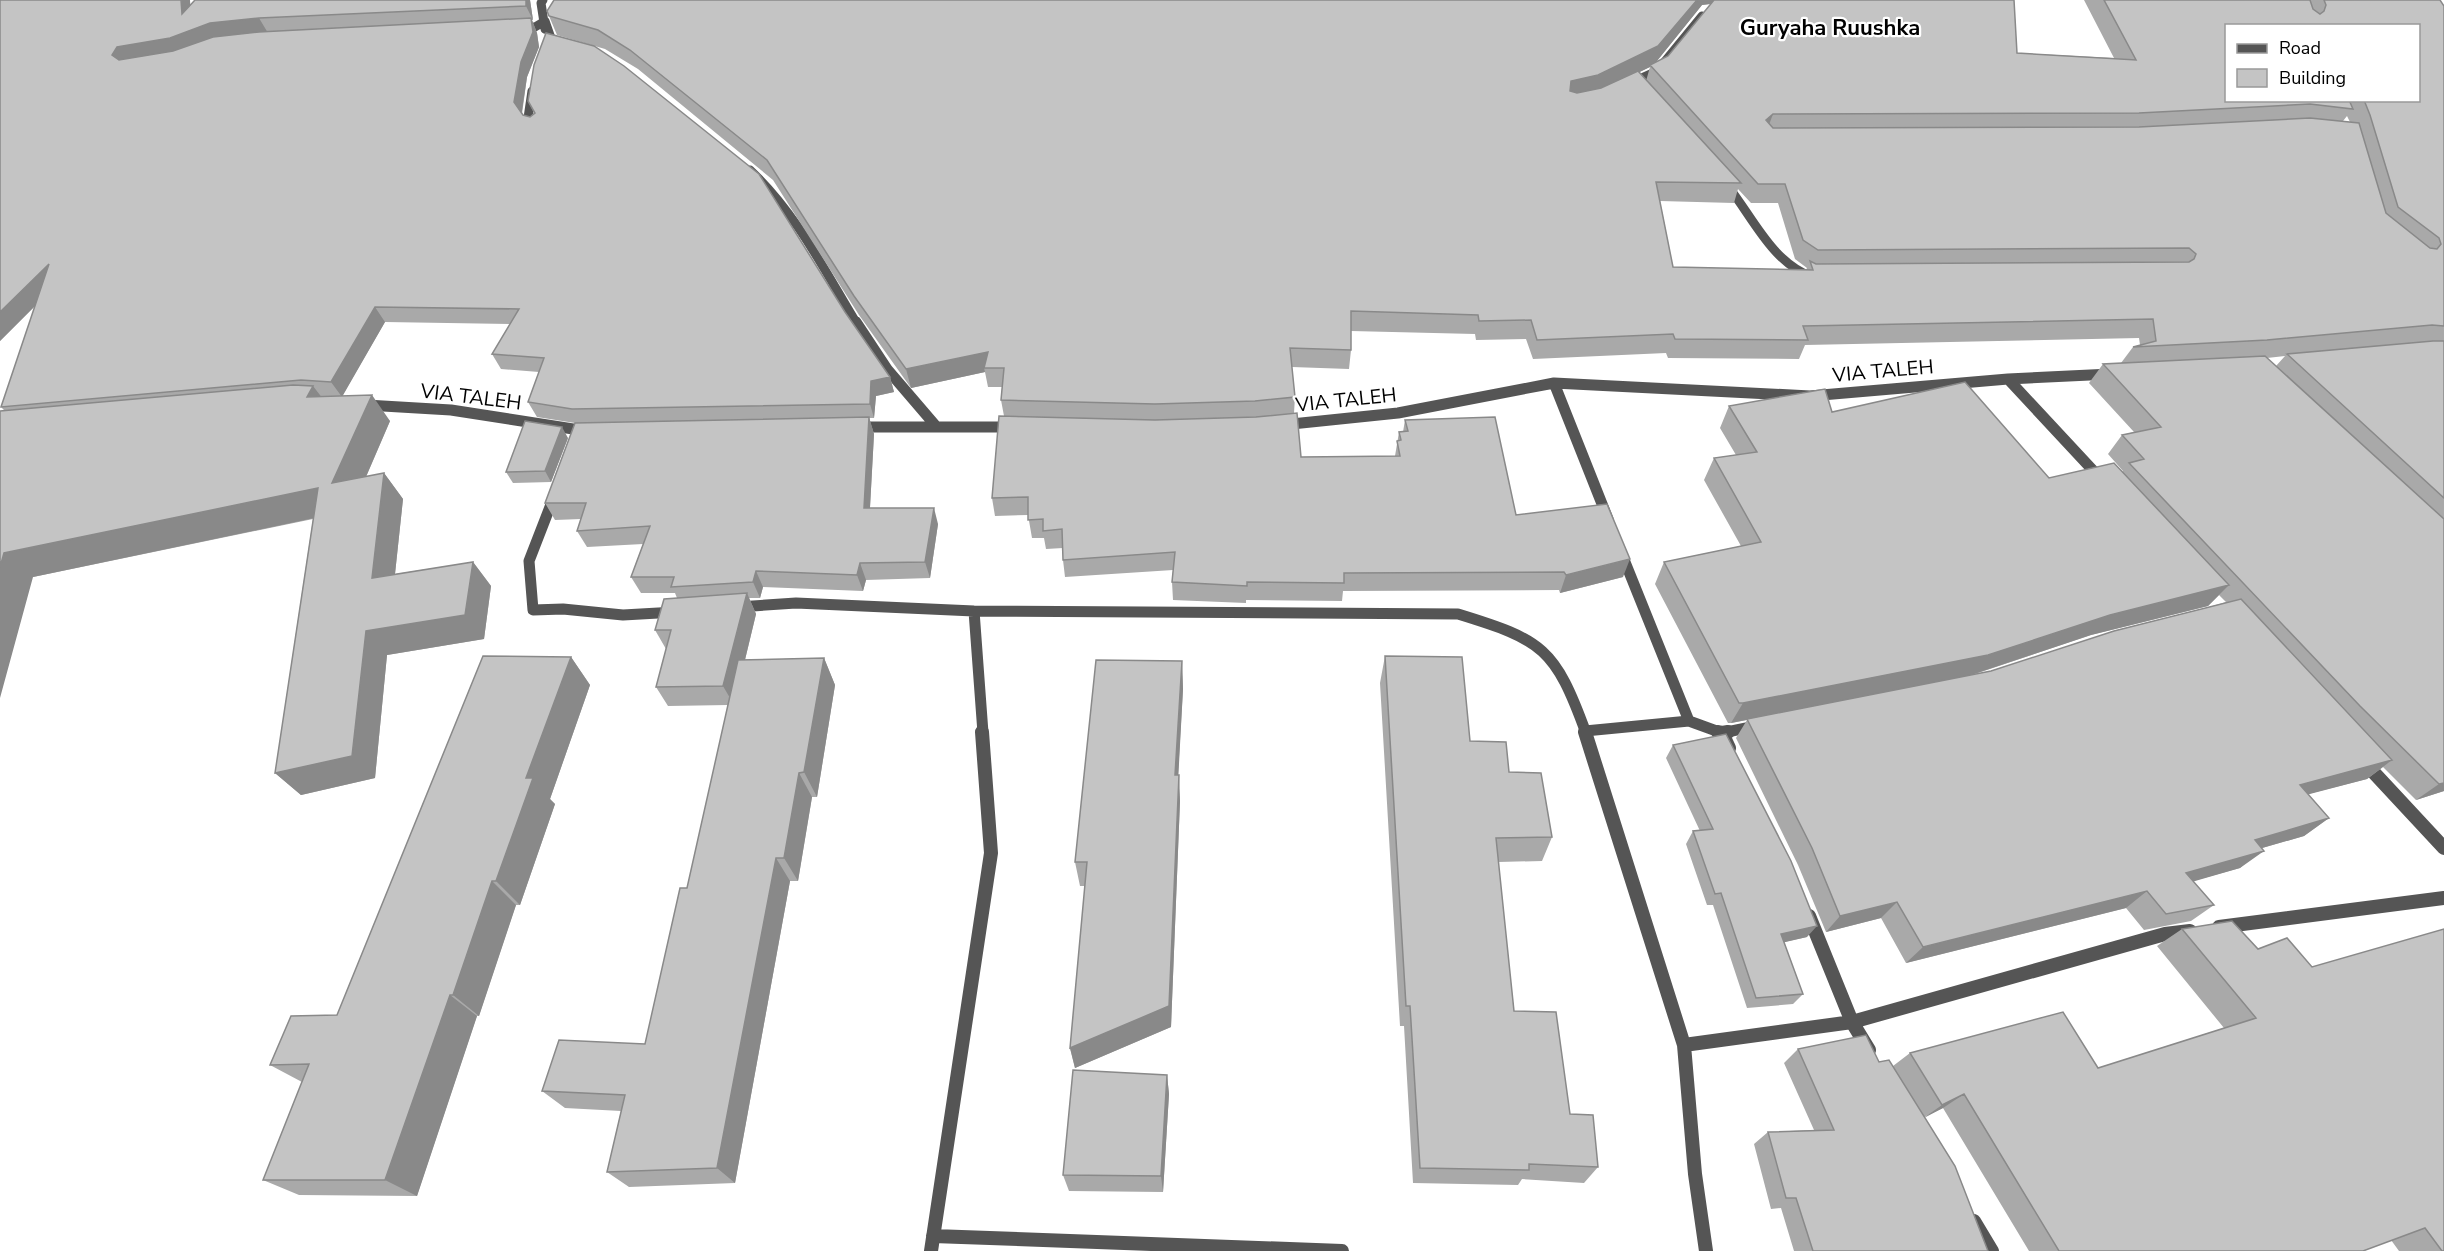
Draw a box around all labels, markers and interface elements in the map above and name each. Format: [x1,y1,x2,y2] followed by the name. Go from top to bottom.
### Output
[1740,13,1920,43] district label: Guryaha Ruushka
[2225,24,2420,102] legend
[2279,36,2321,60] text: Road
[2279,66,2346,90] text: Building
[1830,353,1935,389] street label: VIA TALEH
[418,377,523,417] street label: VIA TALEH
[1293,381,1398,419] street label: VIA TALEH

